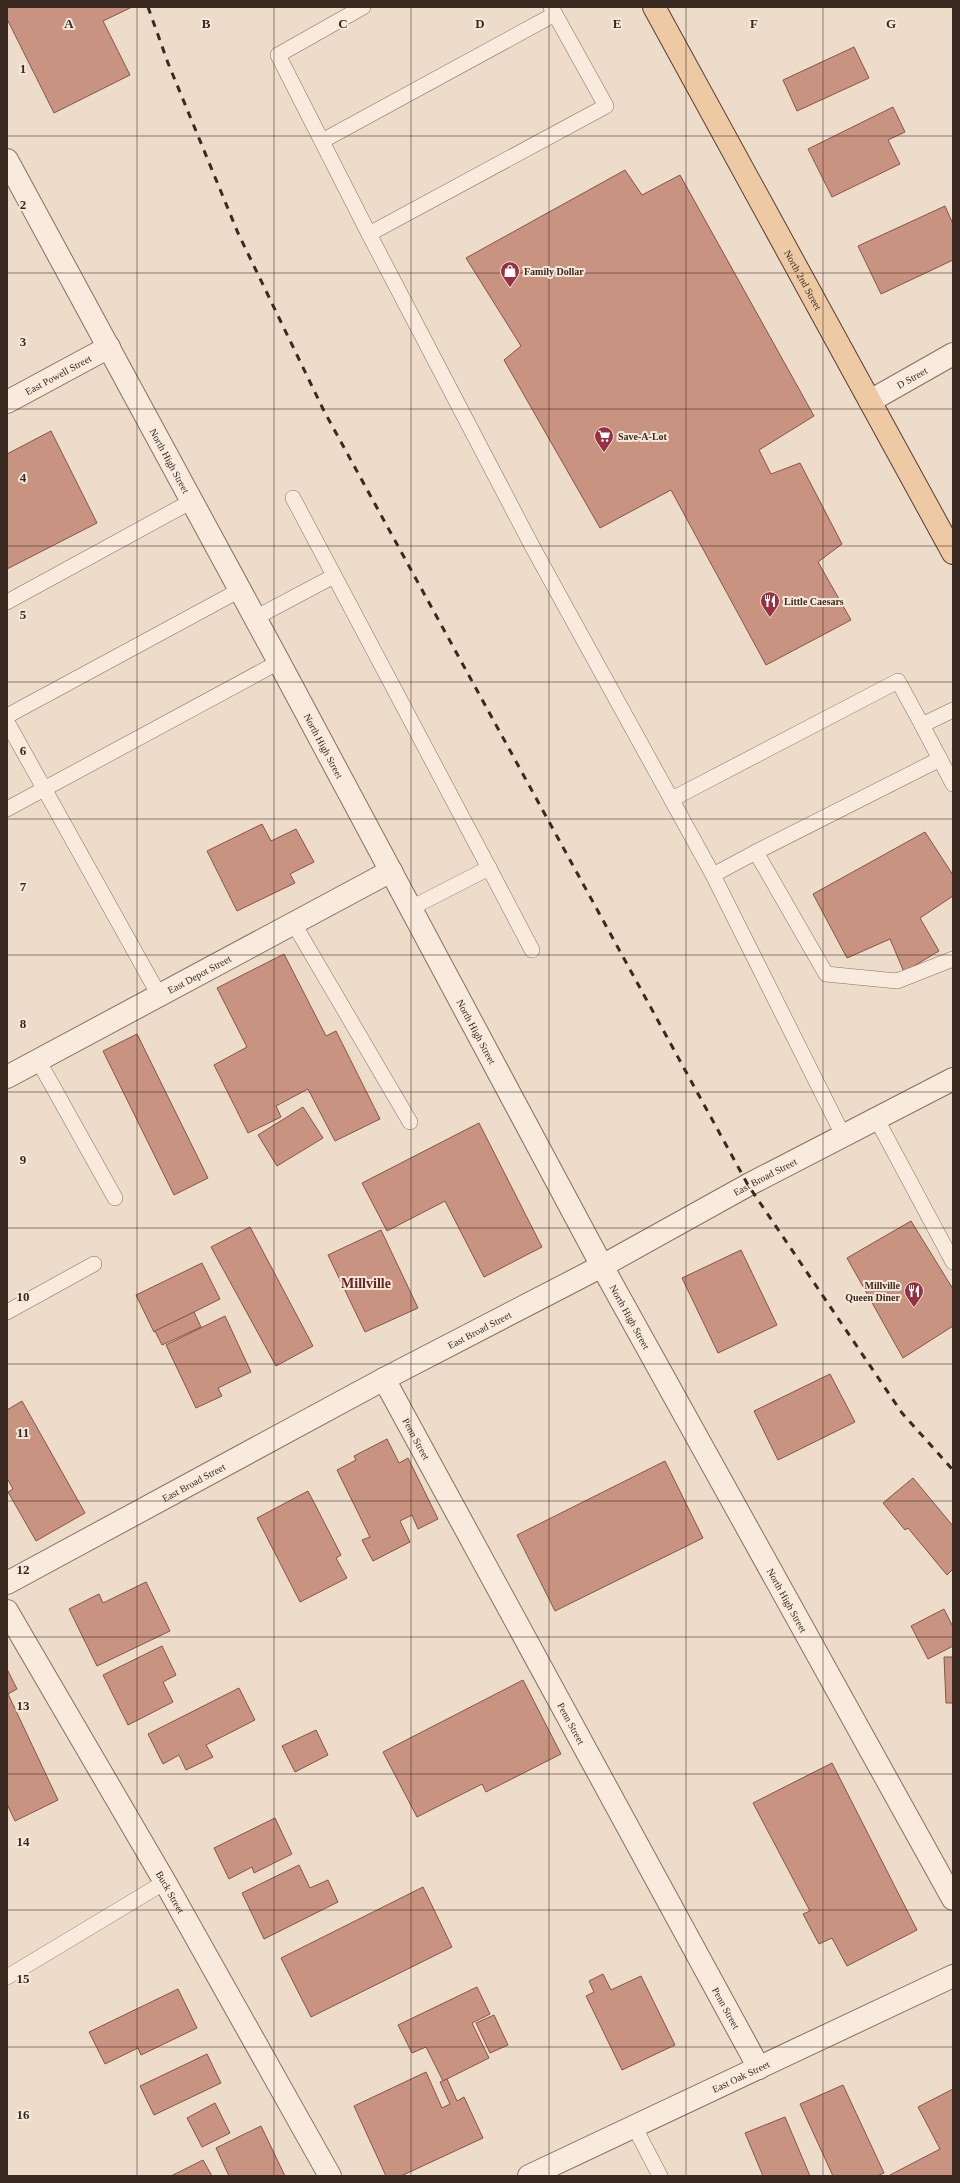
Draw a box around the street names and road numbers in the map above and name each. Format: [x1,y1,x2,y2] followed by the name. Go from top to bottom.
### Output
[782,248,824,312] street label: North 2nd Street
[23,353,93,397] street label: East Powell Street
[895,365,929,391] street label: D Street
[148,427,192,495] street label: North High Street
[302,712,345,780] street label: North High Street
[166,953,233,996] street label: East Depot Street
[454,998,498,1066] street label: North High Street
[731,1156,799,1198] street label: East Broad Street
[608,1283,652,1351] street label: North High Street
[446,1309,513,1351] street label: East Broad Street
[400,1416,432,1462] street label: Penn Street
[160,1461,227,1504] street label: East Broad Street
[765,1566,809,1635] street label: North High Street
[555,1701,587,1747] street label: Penn Street
[154,1869,187,1915] street label: Buck Street
[710,1985,742,2031] street label: Penn Street
[710,2058,772,2095] street label: East Oak Street

